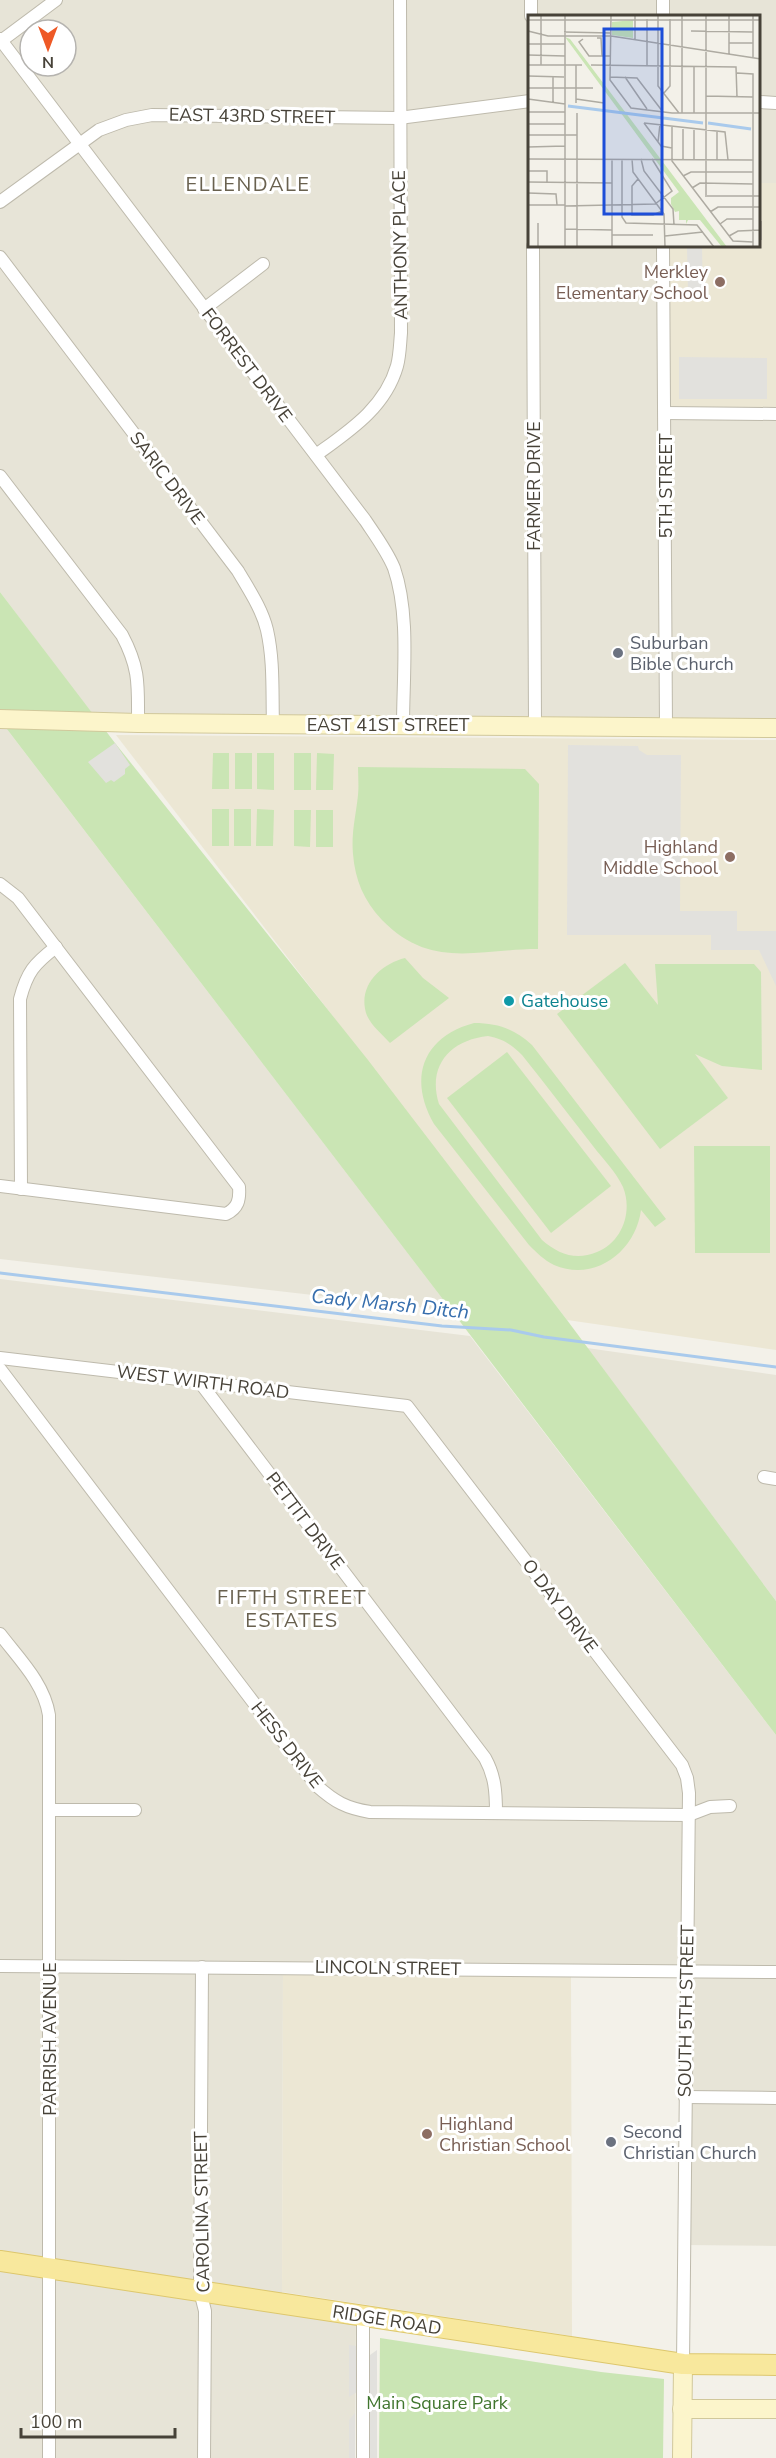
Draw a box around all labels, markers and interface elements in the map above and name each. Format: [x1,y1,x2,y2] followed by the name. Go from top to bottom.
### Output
[528,15,761,248] inset map
[18,18,78,78] north arrow
[42,51,54,73] text: N
[169,103,336,129] street label: EAST 43RD STREET
[387,170,413,320] street label: ANTHONY PLACE
[185,171,311,198] district label: ELLENDALE
[556,260,709,305] place label: Merkley Elementary School
[713,275,727,289] marker: Merkley Elementary School
[196,303,298,427] street label: FORREST DRIVE
[522,421,546,551] street label: FARMER DRIVE
[124,427,210,529] street label: SARIC DRIVE
[654,433,678,539] street label: 5TH STREET
[630,631,734,676] place label: Suburban Bible Church
[611,646,625,660] marker: Suburban Bible Church
[307,713,469,737] street label: EAST 41ST STREET
[603,835,719,880] place label: Highland Middle School
[723,850,737,864] marker: Highland Middle School
[521,989,608,1013] place label: Gatehouse
[502,994,516,1008] marker: Gatehouse
[310,1282,470,1326] water label: Cady Marsh Ditch
[115,1360,291,1404] street label: WEST WIRTH ROAD
[260,1467,350,1575] street label: PETTIT DRIVE
[517,1554,603,1658] street label: O DAY DRIVE
[217,1584,367,1634] district label: FIFTH STREET ESTATES
[246,1697,328,1793] street label: HESS DRIVE
[672,1924,700,2097] street label: SOUTH 5TH STREET
[315,1955,461,1981] street label: LINCOLN STREET
[38,1962,62,2116] street label: PARRISH AVENUE
[439,2112,571,2157] place label: Highland Christian School
[623,2120,757,2165] place label: Second Christian Church
[420,2127,434,2141] marker: Highland Christian School
[189,2131,215,2293] street label: CAROLINA STREET
[604,2135,618,2149] marker: Second Christian Church
[331,2300,443,2340] street label: RIDGE ROAD
[366,2391,509,2415] park label: Main Square Park
[21,2401,176,2439] scale bar
[30,2410,82,2434] text: 100 m

